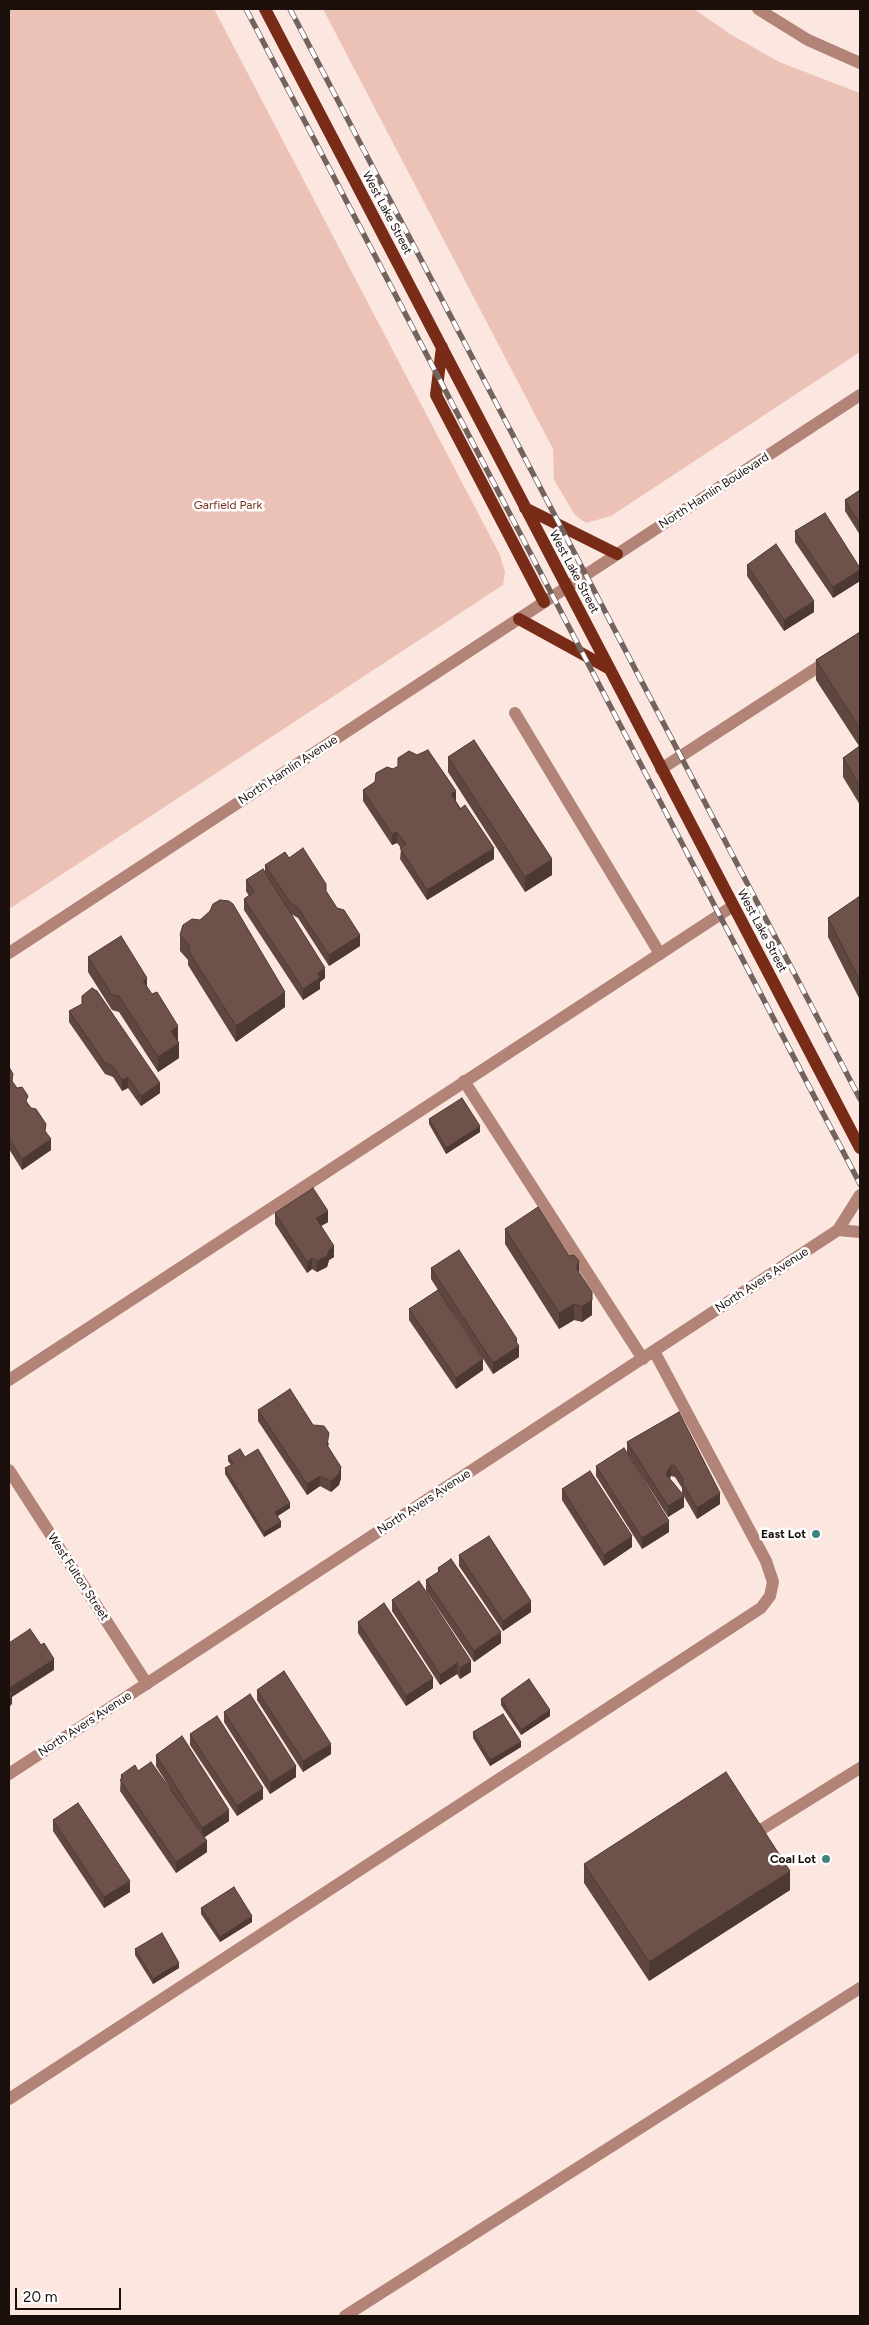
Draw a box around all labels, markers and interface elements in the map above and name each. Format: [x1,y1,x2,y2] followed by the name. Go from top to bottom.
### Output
[359,169,415,257] street label: West Lake Street
[656,450,772,532] street label: North Hamlin Boulevard
[194,498,262,512] park label: Garfield Park
[546,528,602,616] street label: West Lake Street
[236,733,340,807] street label: North Hamlin Avenue
[734,887,790,975] street label: West Lake Street
[713,1244,811,1316] street label: North Avers Avenue
[375,1466,473,1538] street label: North Avers Avenue
[761,1527,806,1541] place label: East Lot
[810,1528,822,1540] marker: East Lot
[44,1531,112,1623] street label: West Fulton Street
[36,1688,134,1760] street label: North Avers Avenue
[770,1852,816,1866] place label: Coal Lot
[820,1853,832,1865] marker: Coal Lot
[18,2278,124,2310] scale bar
[23,2288,57,2306] text: 20 m

